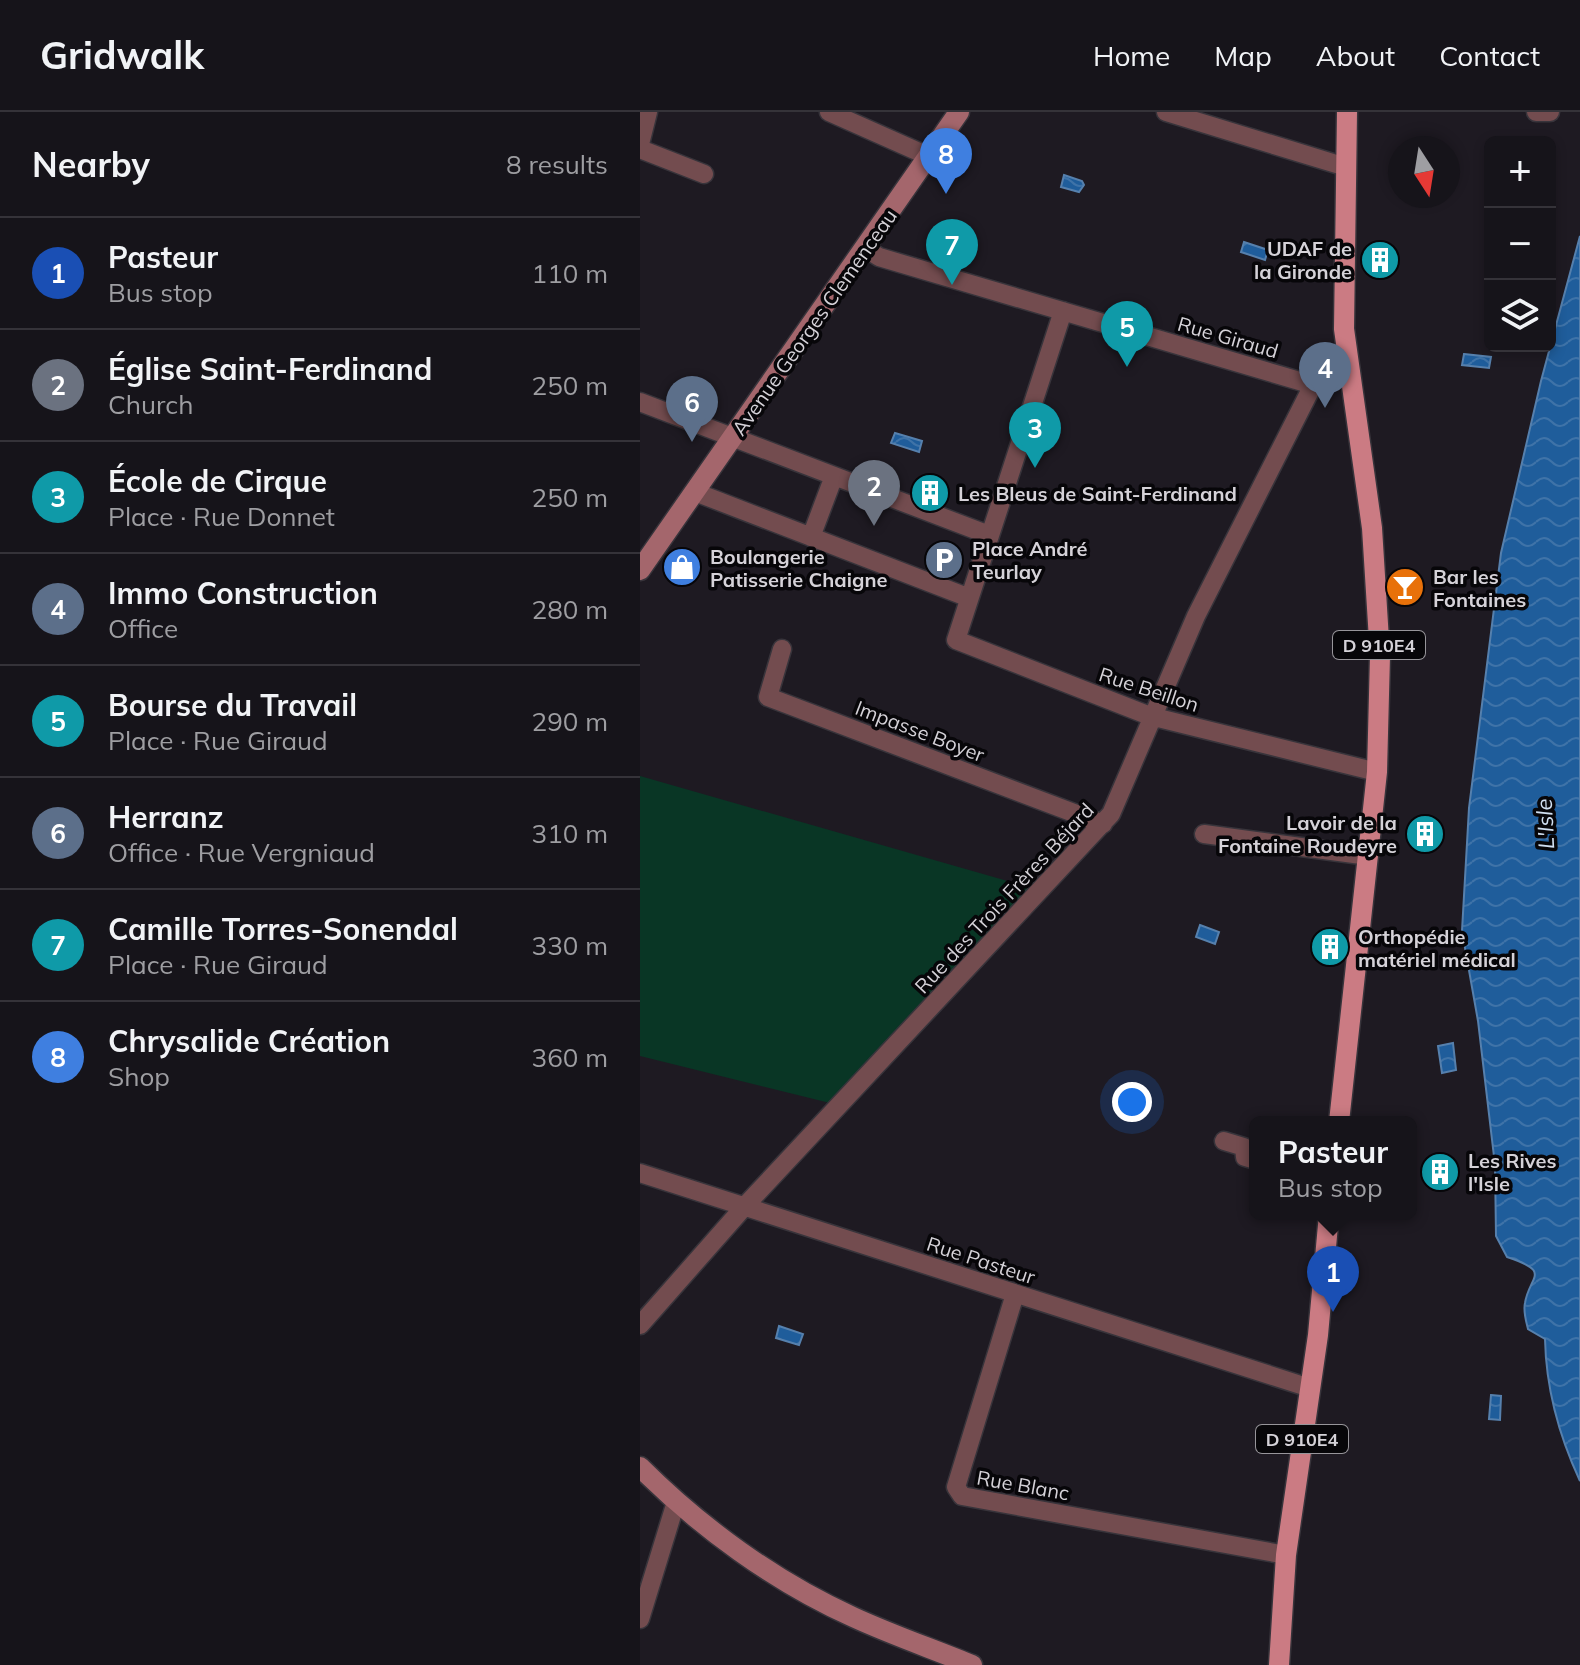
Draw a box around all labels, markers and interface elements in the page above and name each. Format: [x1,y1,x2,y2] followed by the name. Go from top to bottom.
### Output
[40,31,204,79] text: Gridwalk
[1093,38,1170,73] text: Home
[1214,38,1272,73] text: Map
[1316,38,1395,73] text: About
[1439,38,1540,73] text: Contact
[920,128,972,194] pin: 8
[1388,136,1460,208] north arrow
[1484,136,1556,352] map controls
[1484,136,1556,208] button: +
[32,143,150,186] text: Nearby
[506,148,608,181] text: 8 results
[726,204,902,440] street label: Avenue Georges Clemenceau
[1484,208,1556,280] button: −
[926,219,978,285] pin: 7
[1254,236,1352,284] place label: UDAF de la Gironde
[108,238,218,276] text: Pasteur
[1359,239,1401,281] building icon: UDAF de la Gironde
[50,257,66,290] text: 1
[532,257,608,290] text: 110 m
[108,276,213,309] text: Bus stop
[1484,280,1556,352] button: layers
[1101,301,1153,367] pin: 5
[1175,311,1281,363] street label: Rue Giraud
[1299,342,1351,408] pin: 4
[108,350,432,388] text: Église Saint-Ferdinand
[50,369,66,402] text: 2
[532,369,608,402] text: 250 m
[666,376,718,442] pin: 6
[108,388,193,421] text: Church
[1009,402,1061,468] pin: 3
[848,460,900,526] pin: 2
[108,462,327,500] text: École de Cirque
[909,472,951,514] building icon: Les Bleus de Saint-Ferdinand
[50,481,66,514] text: 3
[532,481,608,514] text: 250 m
[958,481,1237,506] place label: Les Bleus de Saint-Ferdinand
[108,500,335,533] text: Place · Rue Donnet
[972,536,1087,584] place label: Place André Teurlay
[923,539,965,581] parking icon: Place André Teurlay
[710,544,887,592] place label: Boulangerie Patisserie Chaigne
[661,546,703,588] shop icon: Boulangerie Patisserie Chaigne
[1433,564,1526,612] place label: Bar les Fontaines
[1384,566,1426,608] bar icon: Bar les Fontaines
[108,574,378,612] text: Immo Construction
[50,593,66,626] text: 4
[532,593,608,626] text: 280 m
[108,612,178,645] text: Office
[1333,631,1425,659] road number: D 910E4
[1096,661,1202,717] street label: Rue Beillon
[108,686,357,724] text: Bourse du Travail
[852,695,989,767] street label: Impasse Boyer
[50,705,66,738] text: 5
[532,705,608,738] text: 290 m
[108,724,328,757] text: Place · Rue Giraud
[108,798,224,836] text: Herranz
[909,798,1099,998] street label: Rue des Trois Frères Béjard
[1530,798,1560,850] water label: L'Isle
[1218,810,1397,858] place label: Lavoir de la Fontaine Roudeyre
[1404,813,1446,855] building icon: Lavoir de la Fontaine Roudeyre
[50,817,66,850] text: 6
[532,817,608,850] text: 310 m
[108,836,375,869] text: Office · Rue Vergniaud
[108,910,458,948] text: Camille Torres-Sonendal
[1358,924,1516,972] place label: Orthopédie matériel médical
[1309,926,1351,968] building icon: Orthopédie matériel médical
[50,929,66,962] text: 7
[532,929,608,962] text: 330 m
[108,948,328,981] text: Place · Rue Giraud
[108,1022,390,1060] text: Chrysalide Création
[50,1041,66,1074] text: 8
[532,1041,608,1074] text: 360 m
[108,1060,170,1093] text: Shop
[1112,1082,1152,1122] your location
[1249,1116,1417,1220] popup
[1278,1133,1388,1171] text: Pasteur
[1468,1148,1556,1196] place label: Les Rives l'Isle
[1419,1151,1461,1193] building icon: Les Rives l'Isle
[1278,1171,1382,1204] text: Bus stop
[924,1231,1039,1289] street label: Rue Pasteur
[1307,1246,1359,1312] pin: 1
[1256,1425,1348,1453] road number: D 910E4
[975,1465,1071,1505] street label: Rue Blanc

